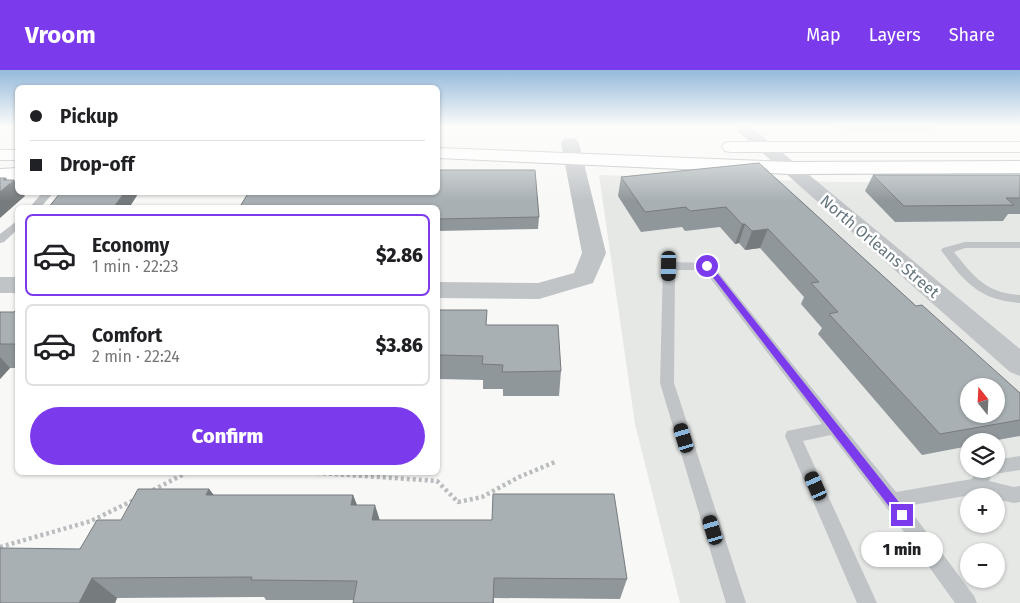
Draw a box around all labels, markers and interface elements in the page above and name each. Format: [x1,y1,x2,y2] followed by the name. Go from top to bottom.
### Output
[25,21,96,49] text: Vroom
[806,24,841,46] text: Map
[869,24,921,46] text: Layers
[949,24,995,46] text: Share
[60,105,118,128] text: Pickup
[60,153,134,176] text: Drop-off
[816,191,943,302] street label: North Orleans Street
[32,233,77,278] icon: car
[92,234,169,257] text: Economy
[376,244,423,267] text: $2.86
[661,251,676,281] car
[696,255,718,277] route start
[92,257,179,276] text: 1 min · 22:23
[32,323,77,368] icon: car
[92,324,162,347] text: Comfort
[376,334,423,357] text: $3.86
[92,347,180,366] text: 2 min · 22:24
[960,378,1005,422] north arrow
[960,378,1005,588] map controls
[30,407,425,465] button: Confirm
[672,421,695,455] car
[960,433,1005,478] button: layers
[803,469,828,503] car
[960,488,1005,533] button: +
[891,504,913,526] route end
[701,513,724,547] car
[861,532,943,568] callout: 1 min
[883,540,921,559] text: 1 min
[960,543,1005,588] button: −

